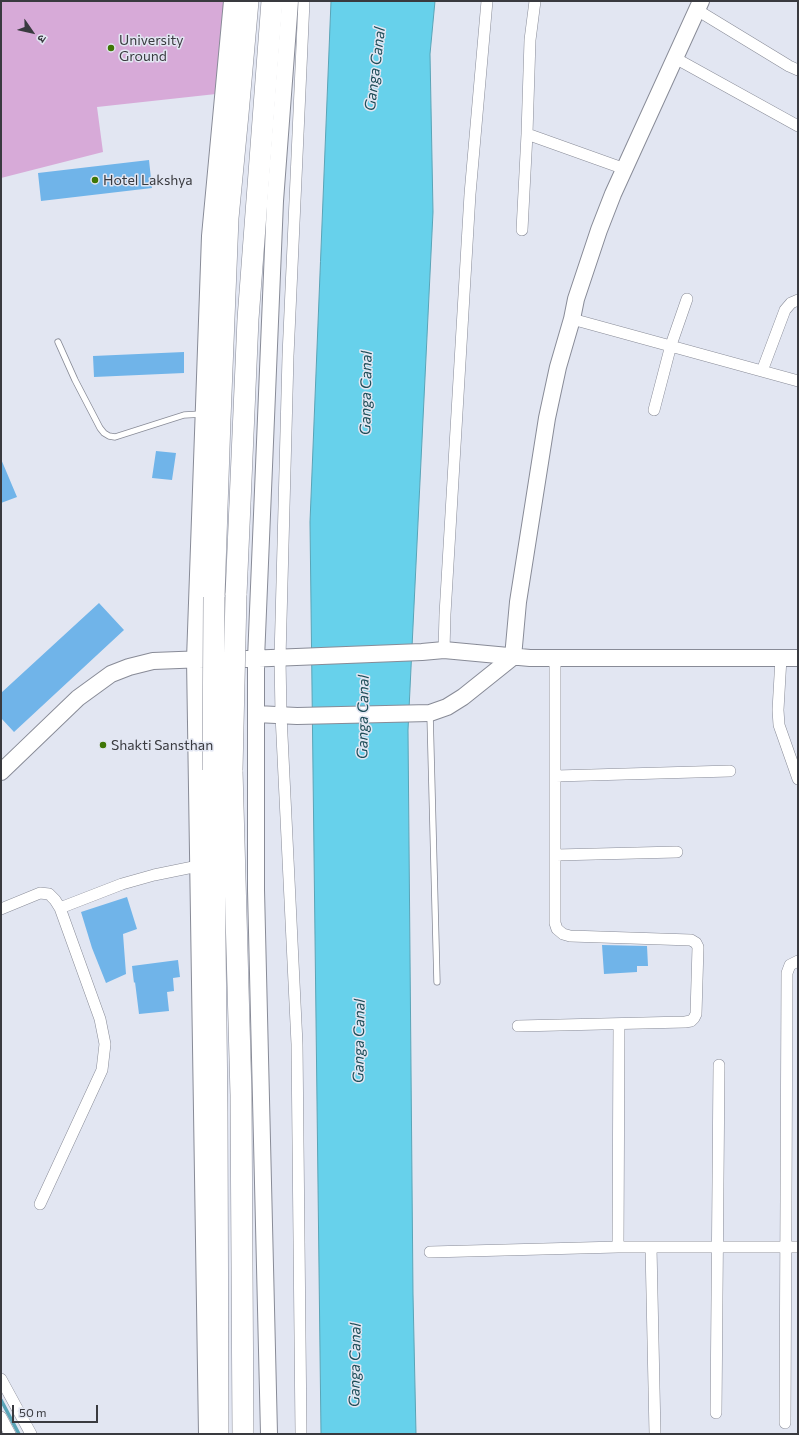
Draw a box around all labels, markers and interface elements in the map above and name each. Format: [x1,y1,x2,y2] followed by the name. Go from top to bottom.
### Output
[12,12,52,52] north arrow
[361,26,389,112] water label: Ganga Canal
[119,32,183,64] place label: University Ground
[35,33,50,45] text: उ
[106,43,116,53] marker: University Ground
[103,172,193,188] place label: Hotel Lakshya
[90,175,100,185] marker: Hotel Lakshya
[356,351,376,435] water label: Ganga Canal
[353,675,373,759] water label: Ganga Canal
[111,737,213,753] place label: Shakti Sansthan
[98,740,108,750] marker: Shakti Sansthan
[349,999,369,1083] water label: Ganga Canal
[345,1323,365,1407] water label: Ganga Canal
[14,1397,100,1423] scale bar
[19,1405,47,1419] text: 50 m

